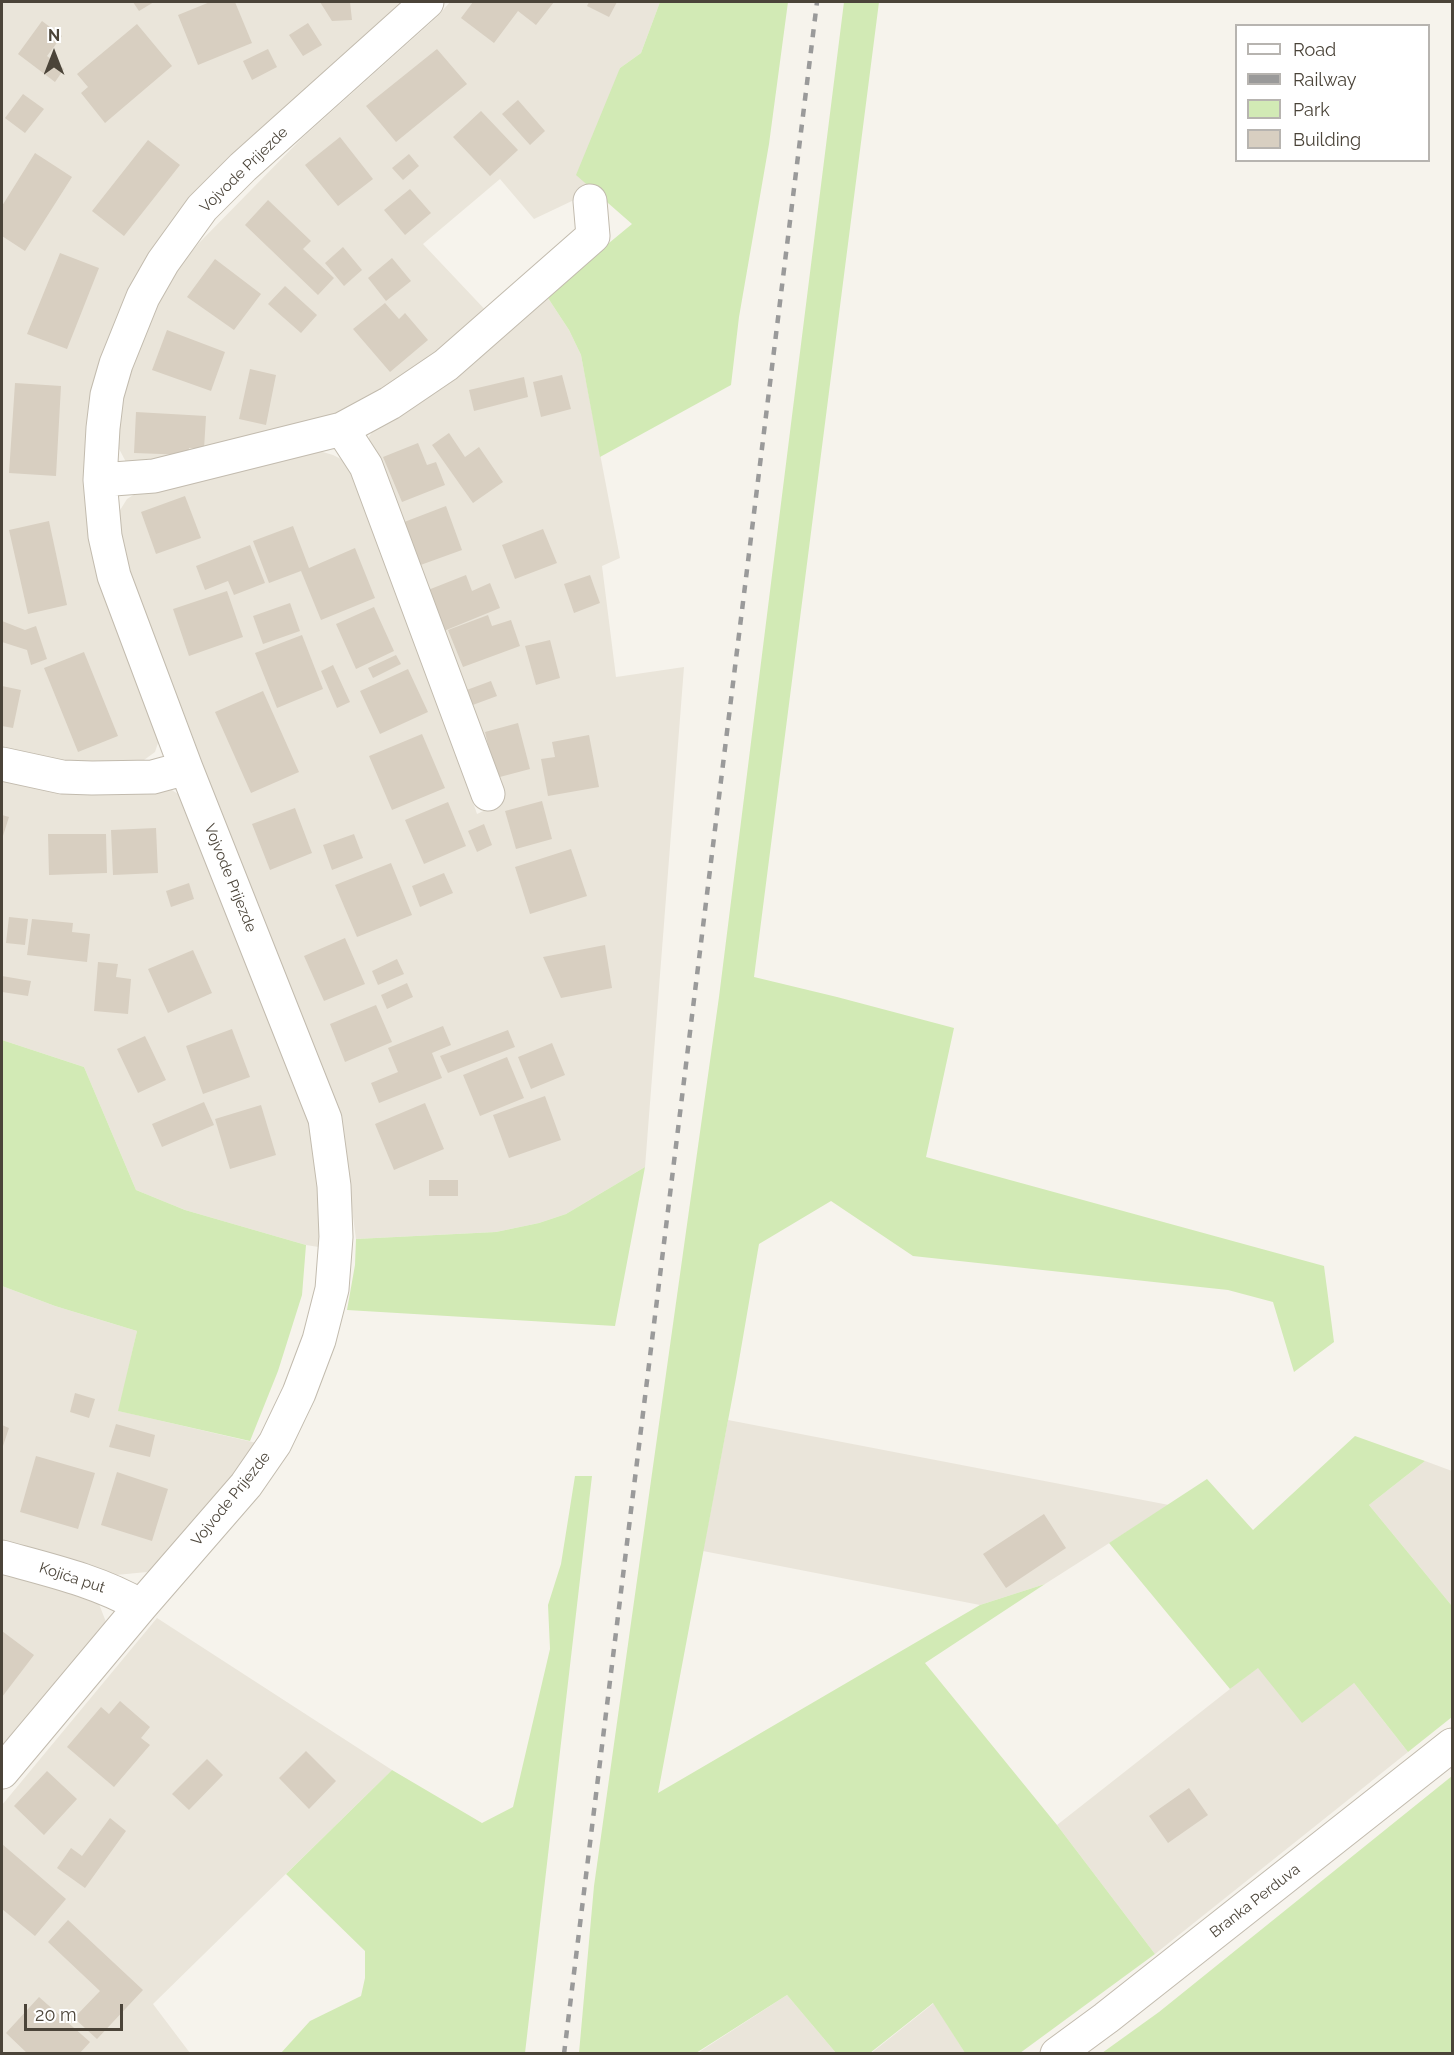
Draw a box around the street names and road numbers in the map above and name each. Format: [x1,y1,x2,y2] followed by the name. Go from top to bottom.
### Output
[196,123,292,217] street label: Vojvode Prijezde
[200,821,260,935] street label: Vojvode Prijezde
[188,1448,274,1550] street label: Vojvode Prijezde
[37,1559,107,1597] street label: Kojića put
[1206,1860,1304,1942] street label: Branka Perduva

